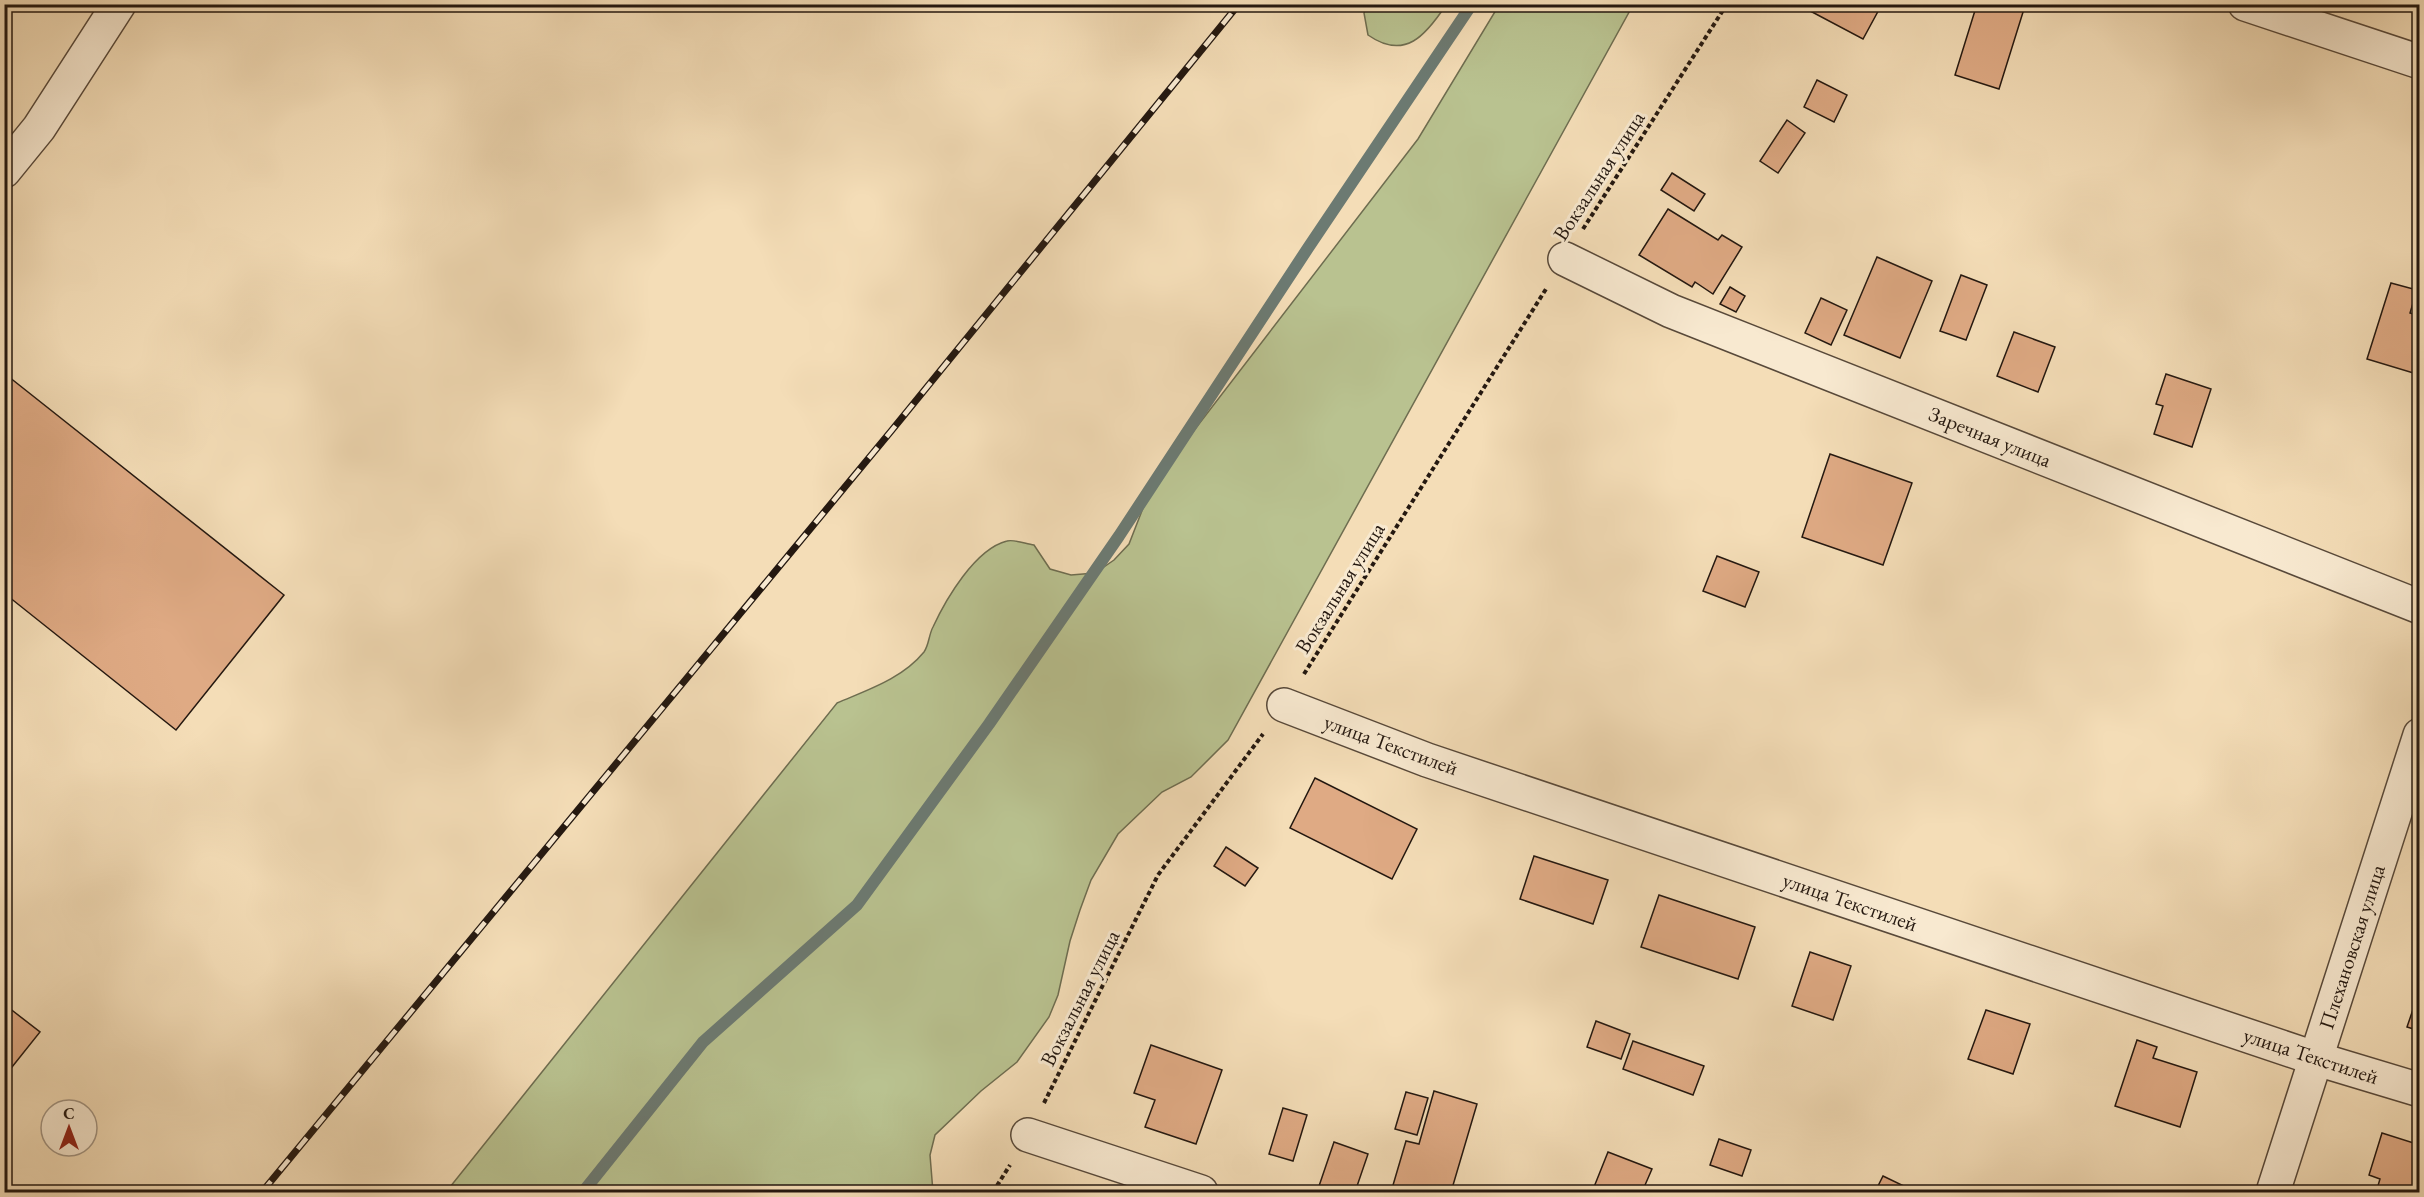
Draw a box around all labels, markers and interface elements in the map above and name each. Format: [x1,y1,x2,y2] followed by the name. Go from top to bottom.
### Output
[1547,105,1651,246] street label: Вокзальная улица
[1925,400,2056,474] street label: Заречная улица
[1289,517,1391,658] street label: Вокзальная улица
[1321,708,1462,781] street label: улица Текстилей
[2312,860,2391,1033] street label: Плехановская улица
[1779,866,1921,937] street label: улица Текстилей
[1034,925,1126,1070] street label: Вокзальная улица
[2240,1021,2382,1090] street label: улица Текстилей
[39,1098,99,1158] north arrow
[63,1103,75,1124] text: С

